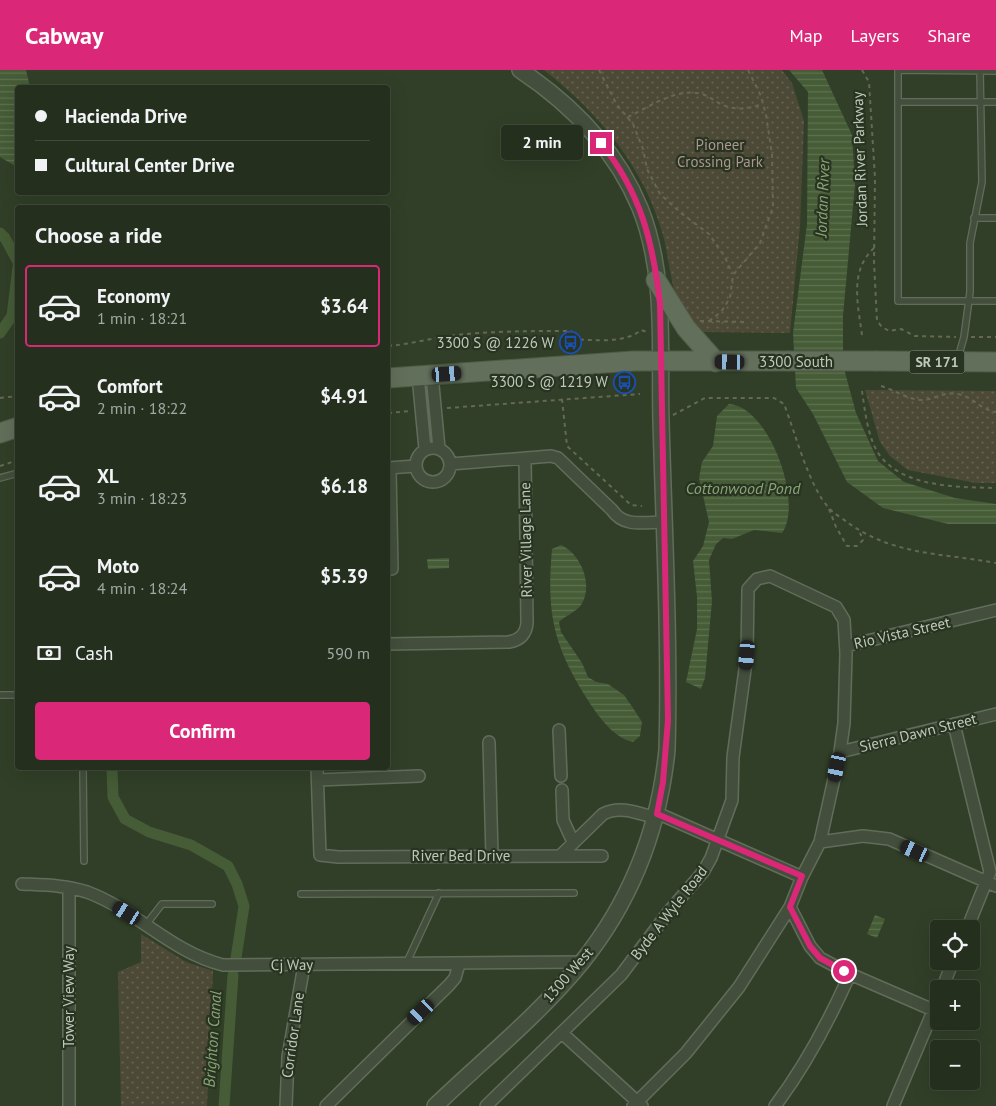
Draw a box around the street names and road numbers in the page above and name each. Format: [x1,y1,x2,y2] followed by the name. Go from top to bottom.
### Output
[848,91,871,228] street label: Jordan River Parkway
[910,350,964,374] road number: SR 171
[759,352,833,371] street label: 3300 South
[515,482,536,598] street label: River Village Lane
[852,612,952,653] street label: Rio Vista Street
[857,709,978,756] street label: Sierra Dawn Street
[412,846,510,865] street label: River Bed Drive
[626,862,711,963] street label: Byde A Wyle Road
[538,943,597,1006] street label: 1300 West
[59,946,78,1048] street label: Tower View Way
[271,955,313,974] street label: Cj Way
[277,991,308,1079] street label: Corridor Lane

